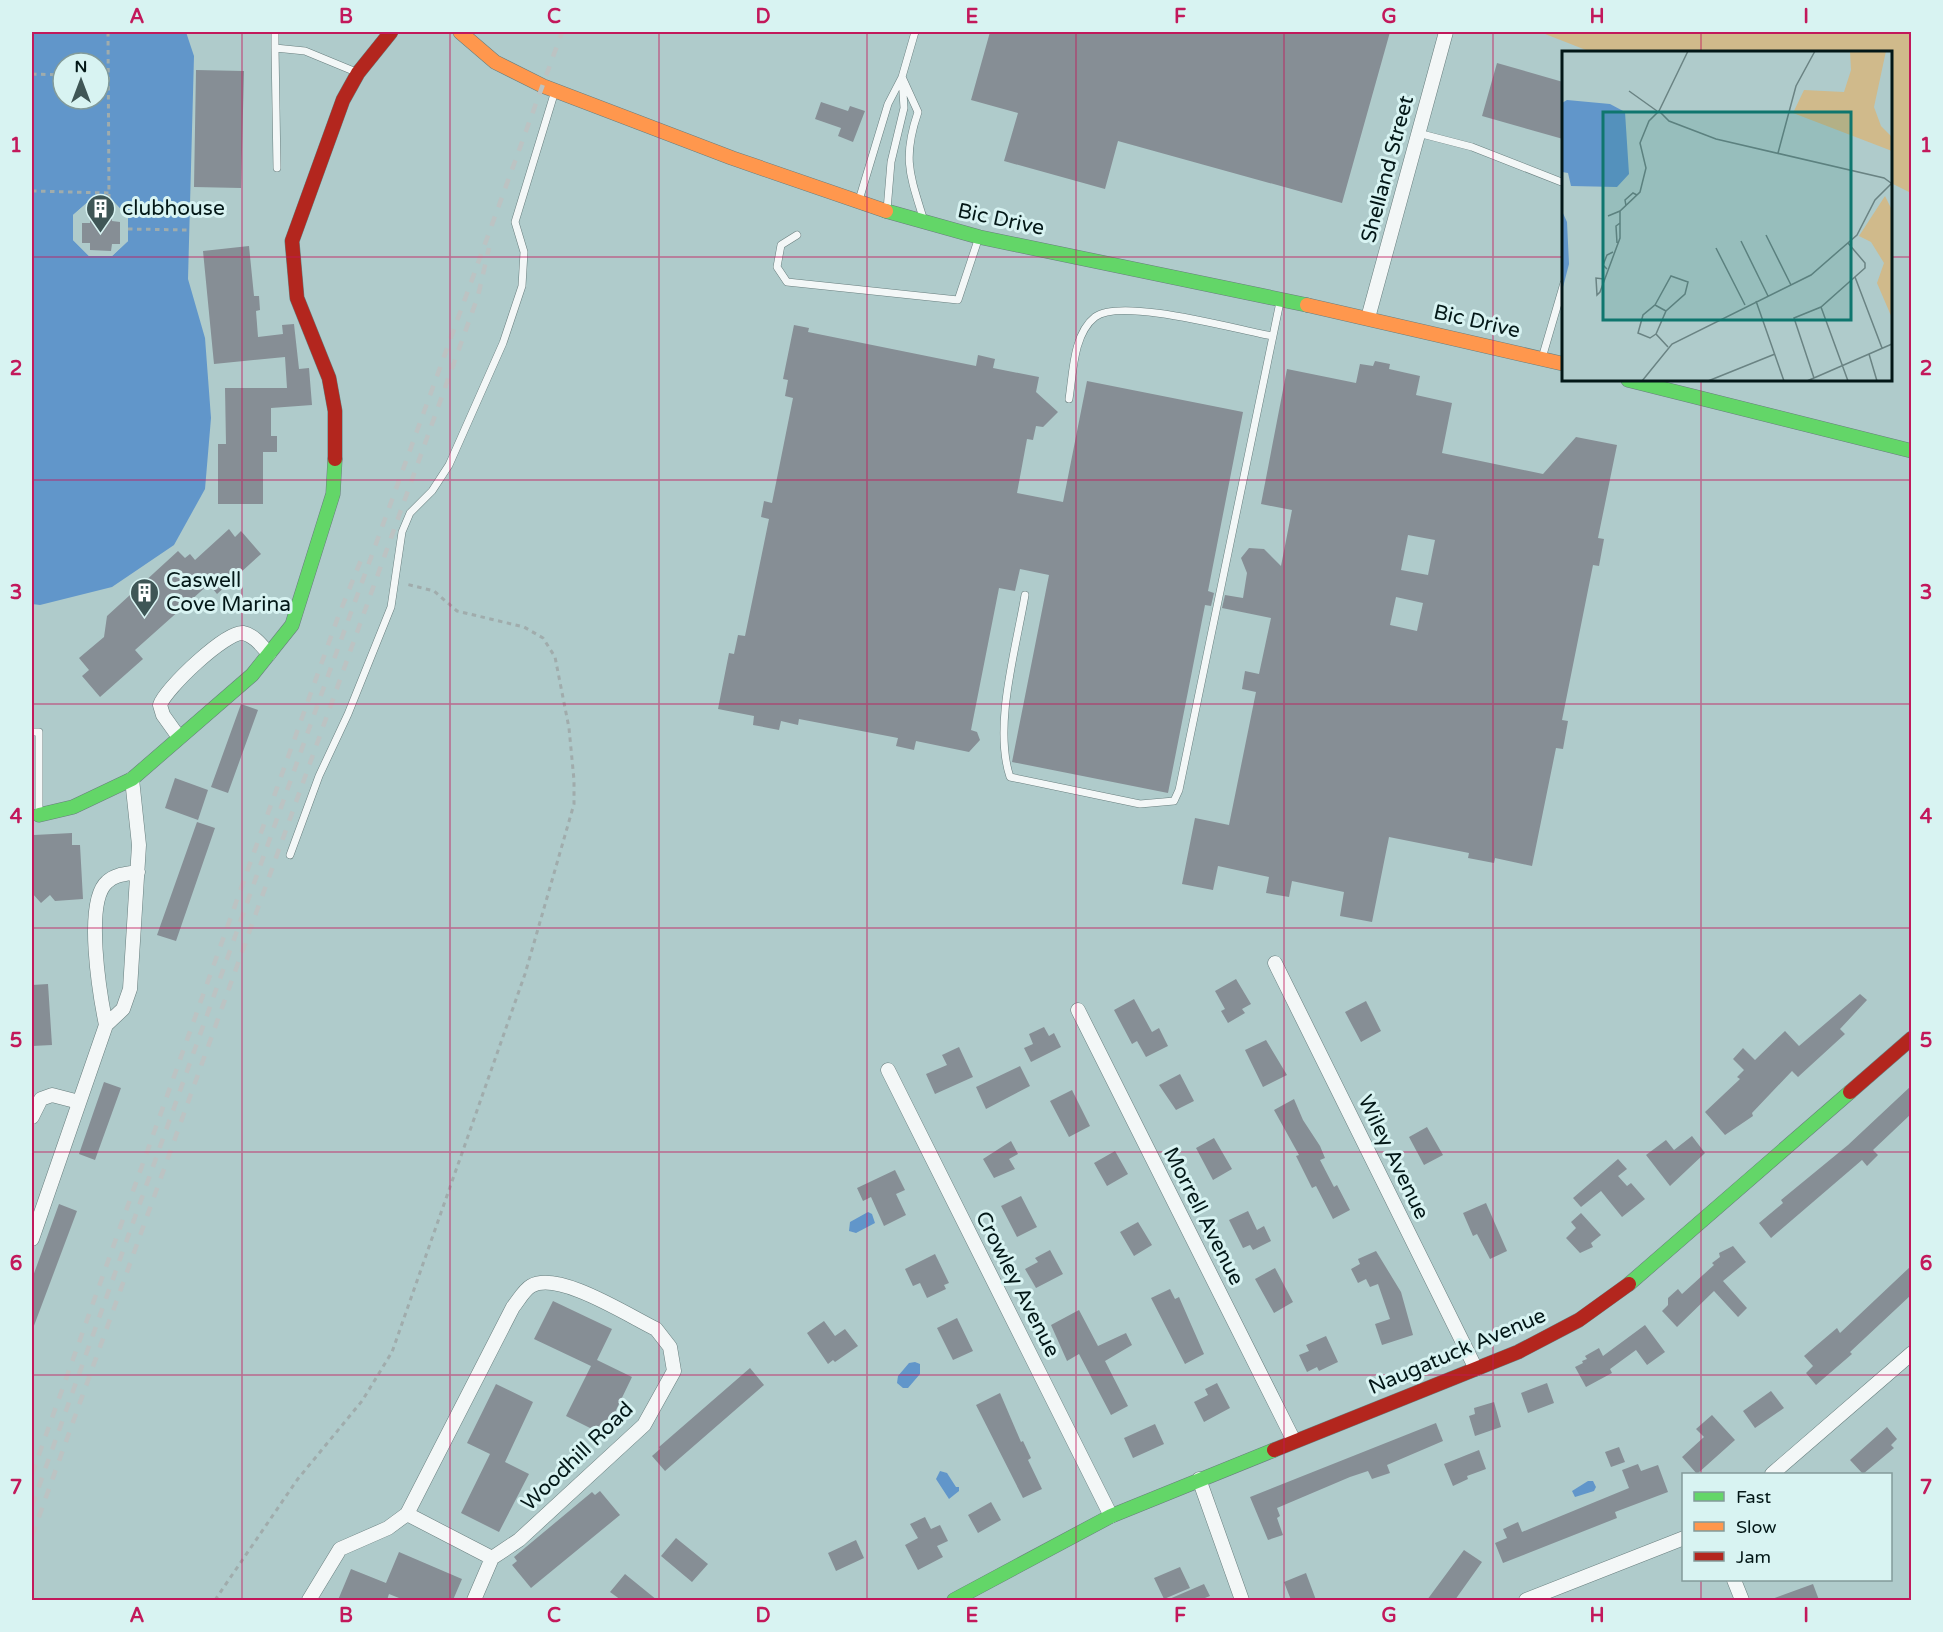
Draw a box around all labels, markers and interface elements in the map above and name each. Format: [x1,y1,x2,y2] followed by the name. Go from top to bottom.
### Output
[130,5,145,29] text: A
[339,5,353,29] text: B
[547,5,561,29] text: C
[755,5,771,29] text: D
[966,5,979,29] text: E
[1174,5,1186,29] text: F
[1381,5,1397,29] text: G
[1589,5,1605,29] text: H
[1803,5,1809,29] text: I
[51,51,111,111] north arrow
[1562,51,1892,381] inset map
[75,57,87,77] text: N
[1356,93,1419,245] street label: Shelland Street
[10,134,22,158] text: 1
[1920,134,1932,158] text: 1
[85,192,117,234] building icon: clubhouse
[122,196,225,221] place label: clubhouse
[955,198,1047,241] street label: Bic Drive
[1431,299,1523,344] street label: Bic Drive
[10,357,22,381] text: 2
[1920,357,1932,381] text: 2
[166,568,291,617] place label: Caswell Cove Marina
[129,576,161,618] building icon: Caswell Cove Marina
[10,581,22,605] text: 3
[1920,581,1932,605] text: 3
[10,805,23,829] text: 4
[1920,805,1933,829] text: 4
[10,1029,22,1053] text: 5
[1920,1029,1932,1053] text: 5
[1353,1091,1434,1224] street label: Wiley Avenue
[1158,1143,1249,1289] street label: Morrell Avenue
[970,1207,1065,1361] street label: Crowley Avenue
[10,1252,22,1276] text: 6
[1920,1252,1932,1276] text: 6
[1365,1303,1550,1400] street label: Naugatuck Avenue
[516,1397,638,1516] street label: Woodhill Road
[1682,1473,1892,1581] legend
[10,1476,22,1500] text: 7
[1920,1476,1932,1500] text: 7
[1736,1486,1771,1508] text: Fast
[1736,1516,1777,1538] text: Slow
[1736,1546,1771,1568] text: Jam
[130,1604,145,1628] text: A
[339,1604,353,1628] text: B
[547,1604,561,1628] text: C
[755,1604,771,1628] text: D
[966,1604,979,1628] text: E
[1174,1604,1186,1628] text: F
[1381,1604,1397,1628] text: G
[1589,1604,1605,1628] text: H
[1803,1604,1809,1628] text: I

